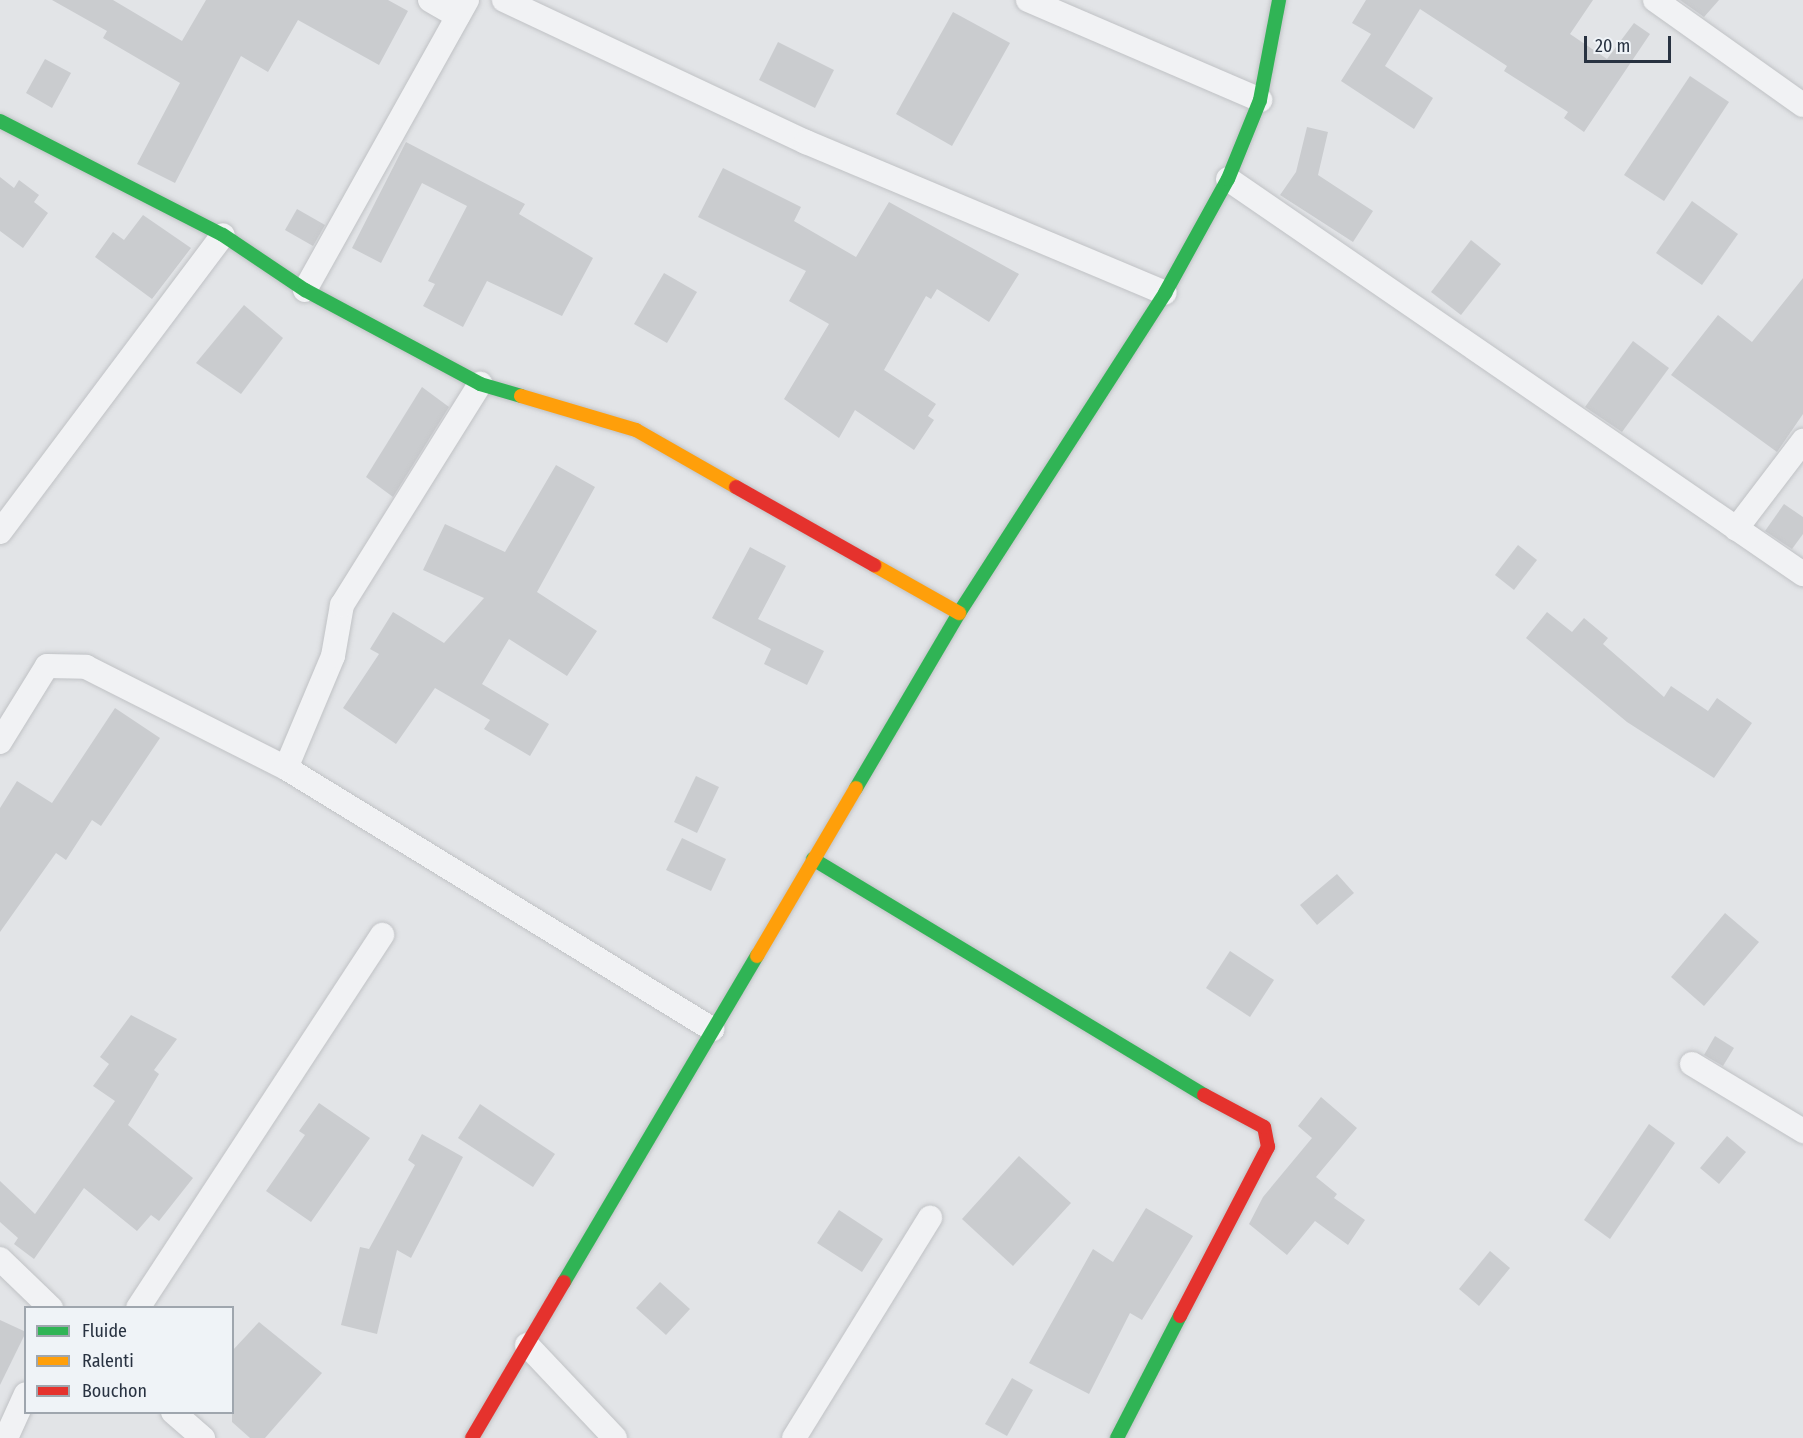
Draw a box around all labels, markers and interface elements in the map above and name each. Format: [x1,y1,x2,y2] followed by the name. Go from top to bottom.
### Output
[1587,24,1674,62] scale bar
[1595,35,1630,57] text: 20 m
[24,1306,234,1414] legend
[82,1320,127,1342] text: Fluide
[82,1350,134,1372] text: Ralenti
[82,1380,147,1402] text: Bouchon

